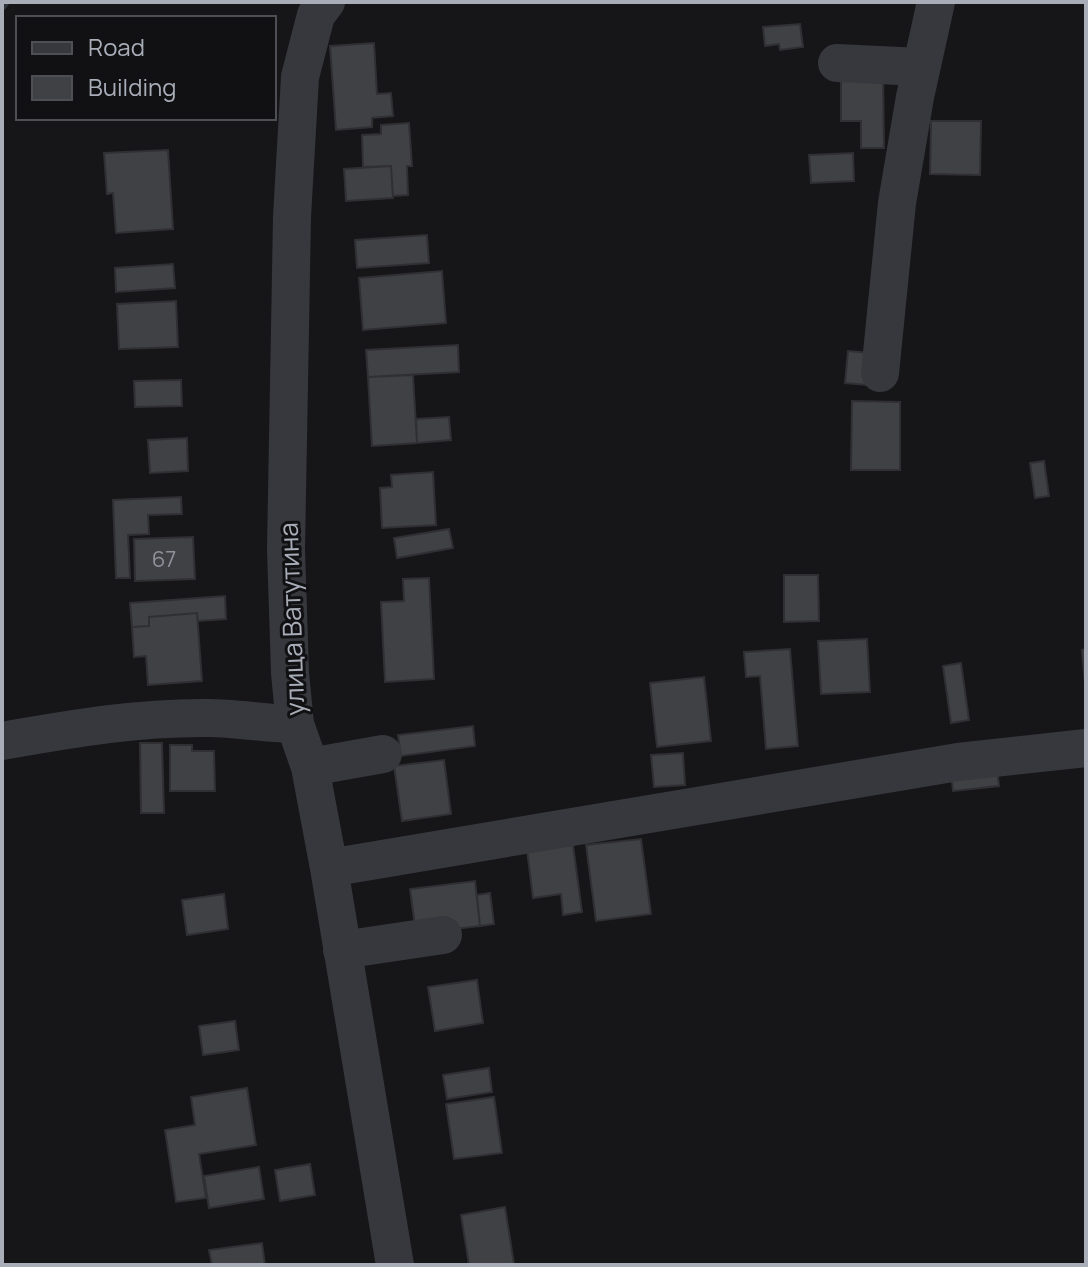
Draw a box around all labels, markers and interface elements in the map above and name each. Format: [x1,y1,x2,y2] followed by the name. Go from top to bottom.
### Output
[16,16,276,120] legend
[88,30,145,63] text: Road
[88,70,176,103] text: Building
[270,522,312,716] street label: улица Ватутина
[152,544,176,574] house number: 67

